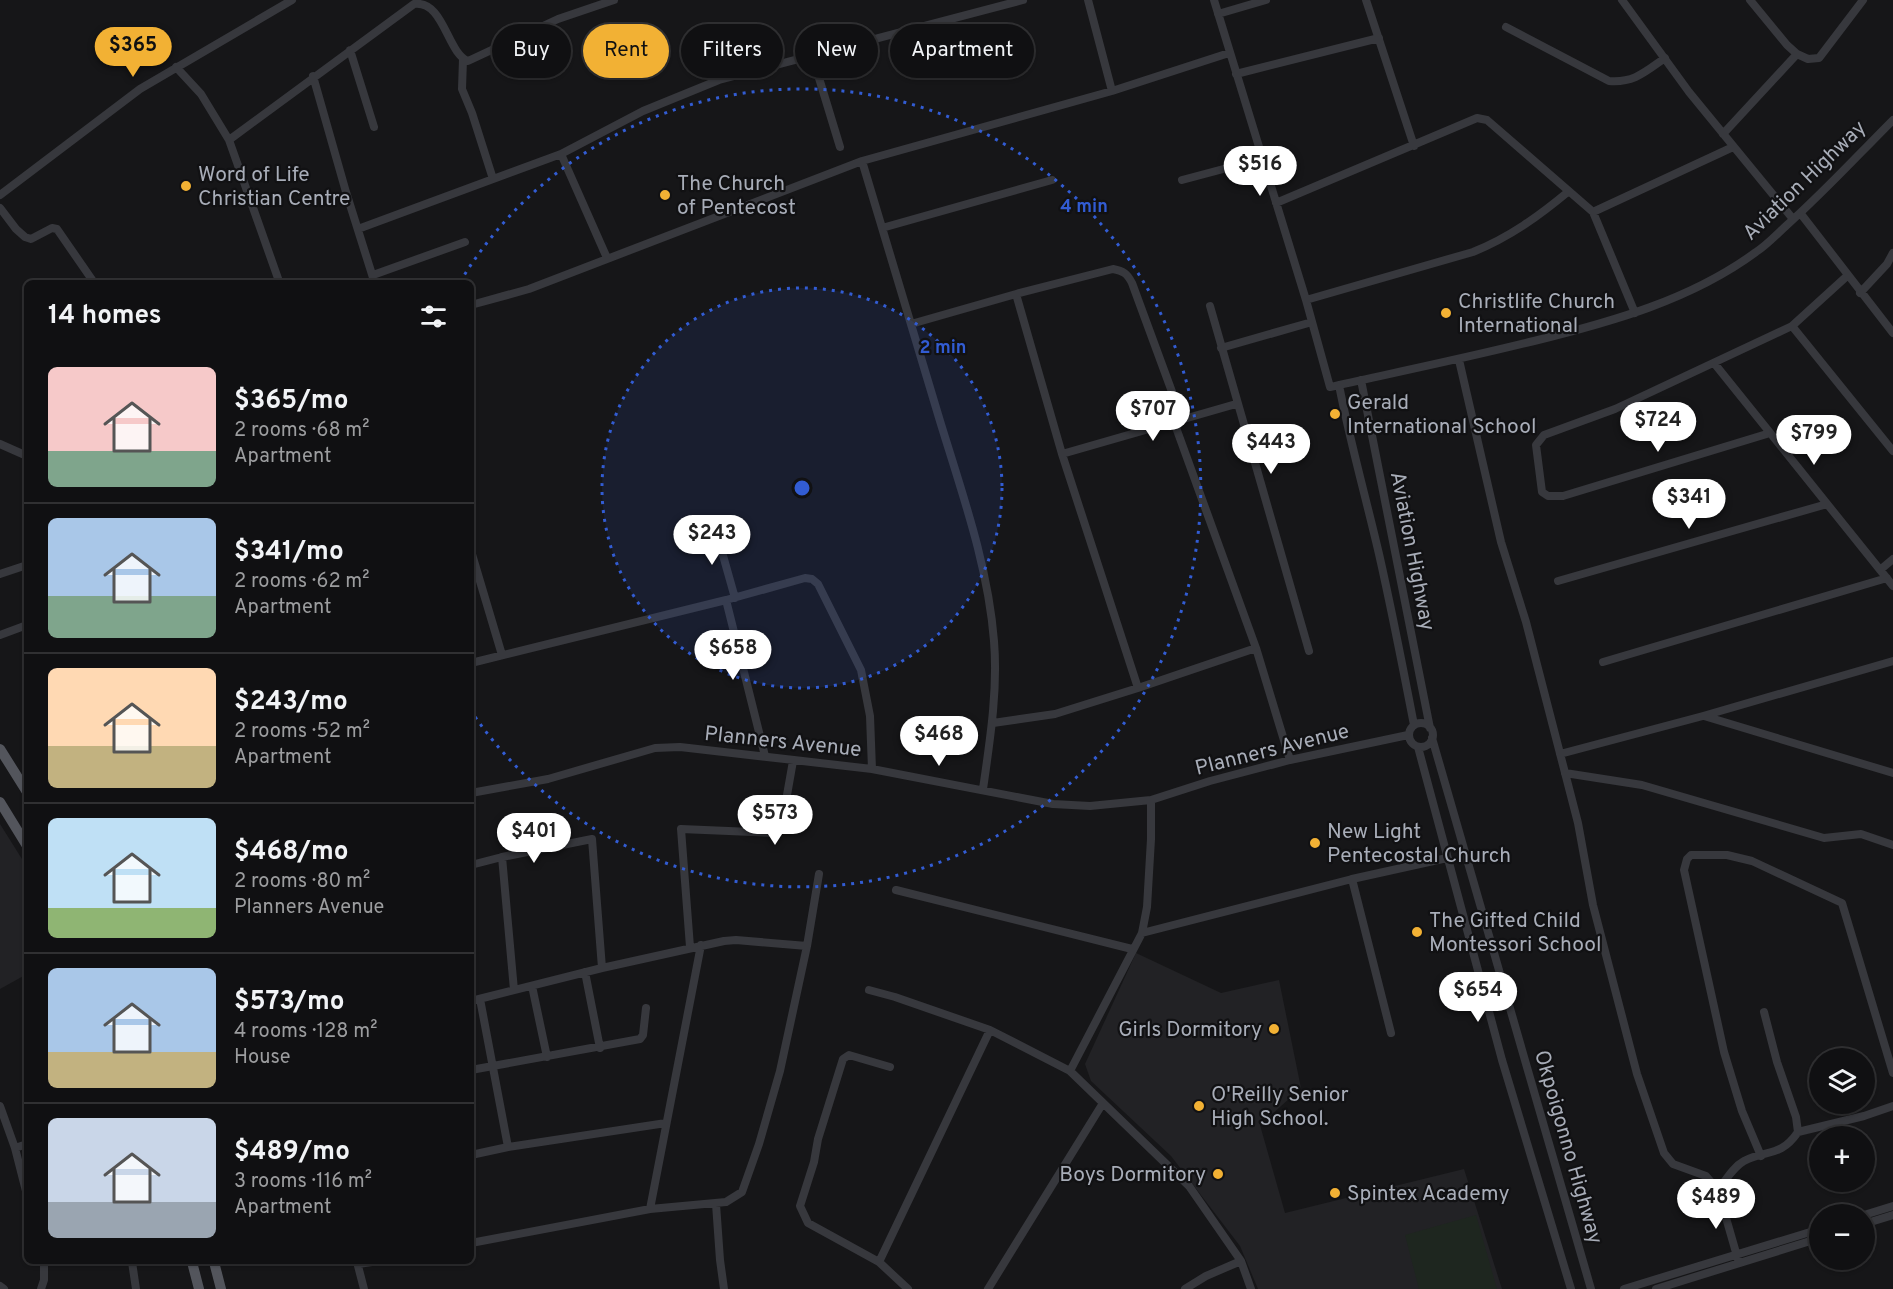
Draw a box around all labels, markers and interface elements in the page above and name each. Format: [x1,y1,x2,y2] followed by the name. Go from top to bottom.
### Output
[492,24,571,78] chip: Buy
[583,24,669,78] chip: Rent
[681,24,783,78] chip: Filters
[795,24,878,78] chip: New
[890,24,1034,78] chip: Apartment
[97,27,169,78] pin: $365
[109,33,157,59] text: $365
[1738,115,1873,247] street label: Aviation Highway
[1224,146,1296,197] pin: $516
[1238,152,1282,178] text: $516
[198,162,350,213] place label: Word of Life Christian Centre
[677,171,796,222] place label: The Church of Pentecost
[179,179,193,193] marker: Word of Life Christian Centre
[658,188,672,202] marker: The Church of Pentecost
[1060,196,1108,219] text: 4 min
[1458,289,1615,340] place label: Christlife Church International
[48,300,162,333] text: 14 homes
[417,300,450,333] icon: filters
[1439,306,1453,320] marker: Christlife Church International
[919,337,967,360] text: 2 min
[234,385,348,418] text: $365/mo
[1347,390,1536,441] place label: Gerald International School
[96,391,168,463] icon: home
[1117,391,1189,442] pin: $707
[1130,397,1176,423] text: $707
[1622,402,1694,453] pin: $724
[1328,407,1342,421] marker: Gerald International School
[1634,408,1682,434] text: $724
[1778,415,1850,466] pin: $799
[234,418,370,444] text: 2 rooms · 68 m²
[1790,421,1838,447] text: $799
[1235,424,1307,475] pin: $443
[1246,430,1296,456] text: $443
[234,444,332,470] text: Apartment
[1383,469,1440,633] street label: Aviation Highway
[792,478,812,498] centre of rings
[1653,479,1725,530] pin: $341
[1667,485,1711,511] text: $341
[676,515,748,566] pin: $243
[687,521,737,547] text: $243
[234,536,344,569] text: $341/mo
[96,542,168,614] icon: home
[234,569,370,595] text: 2 rooms · 62 m²
[234,595,332,621] text: Apartment
[697,630,769,681] pin: $658
[708,636,758,662] text: $658
[234,686,348,719] text: $243/mo
[96,692,168,764] icon: home
[903,716,975,767] pin: $468
[1192,718,1352,783] street label: Planners Avenue
[234,719,370,745] text: 2 rooms · 52 m²
[703,721,863,764] street label: Planners Avenue
[914,722,964,748] text: $468
[234,745,332,771] text: Apartment
[739,795,811,846] pin: $573
[752,801,798,827] text: $573
[498,813,570,864] pin: $401
[511,819,557,845] text: $401
[1327,819,1511,870] place label: New Light Pentecostal Church
[234,836,349,869] text: $468/mo
[1308,836,1322,850] marker: New Light Pentecostal Church
[96,842,168,914] icon: home
[234,869,370,895] text: 2 rooms · 80 m²
[234,895,384,921] text: Planners Avenue
[1429,908,1601,959] place label: The Gifted Child Montessori School
[1410,925,1424,939] marker: The Gifted Child Montessori School
[1442,972,1514,1023] pin: $654
[1453,978,1503,1004] text: $654
[234,986,345,1019] text: $573/mo
[96,992,168,1064] icon: home
[1118,1017,1262,1044] place label: Girls Dormitory
[234,1019,377,1045] text: 4 rooms · 128 m²
[1267,1022,1281,1036] marker: Girls Dormitory
[234,1045,290,1071] text: House
[1527,1047,1608,1248] street label: Okpoigonno Highway
[1809,1048,1875,1270] map controls
[1809,1048,1875,1114] button: layers
[1211,1082,1349,1133] place label: O'Reilly Senior High School.
[1192,1099,1206,1113] marker: O'Reilly Senior High School.
[1809,1126,1875,1192] button: +
[234,1136,350,1169] text: $489/mo
[96,1142,168,1214] icon: home
[1059,1162,1206,1189] place label: Boys Dormitory
[1211,1167,1225,1181] marker: Boys Dormitory
[234,1169,372,1195] text: 3 rooms · 116 m²
[1680,1179,1752,1230] pin: $489
[1347,1181,1510,1208] place label: Spintex Academy
[1691,1185,1741,1211] text: $489
[1328,1186,1342,1200] marker: Spintex Academy
[234,1195,332,1221] text: Apartment
[1809,1204,1875,1270] button: −

